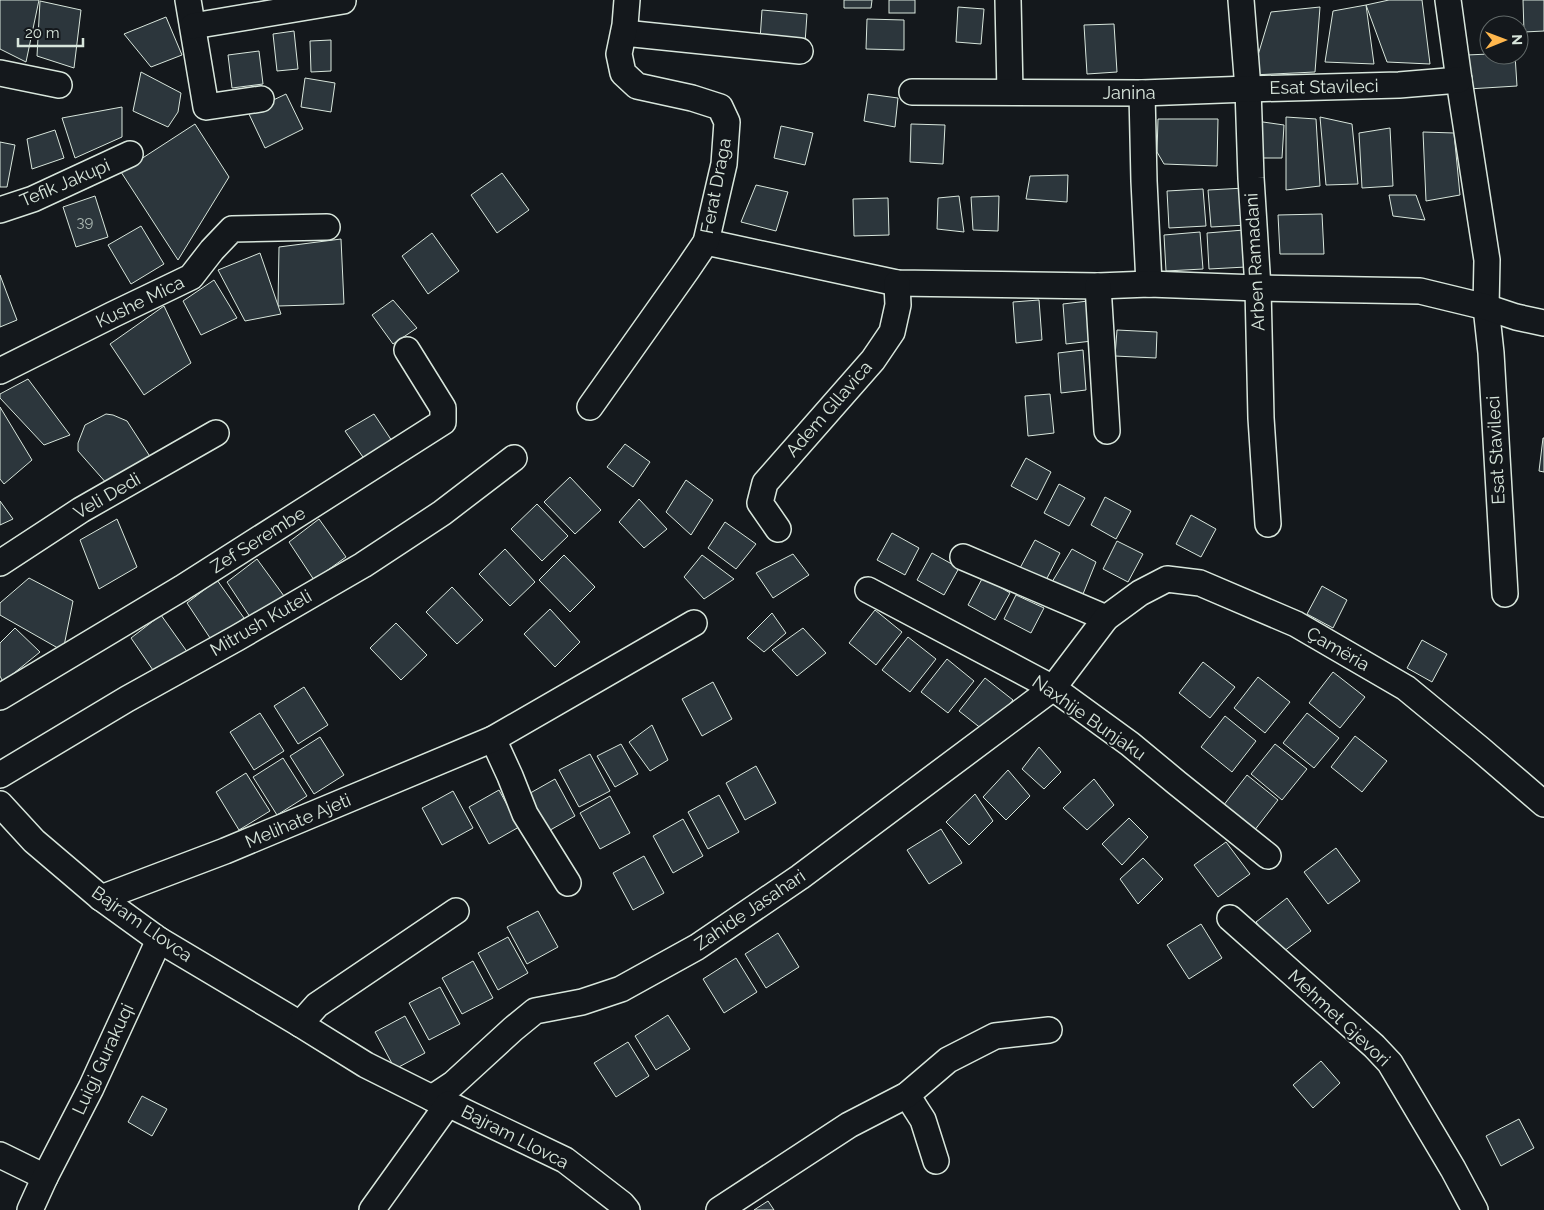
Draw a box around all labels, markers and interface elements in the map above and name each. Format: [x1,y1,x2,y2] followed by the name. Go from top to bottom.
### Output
[18,15,82,47] scale bar
[1479,15,1529,65] north arrow
[25,24,60,42] text: 20 m
[1509,34,1525,45] text: N
[1269,75,1379,98] street label: Esat Stavileci
[1102,82,1156,103] street label: Janina
[696,136,735,236] street label: Ferat Draga
[17,154,113,211] street label: Tefik Jakupi
[1240,192,1269,332] street label: Arben Ramadani
[77,213,94,231] house number: 39
[92,271,187,332] street label: Kushe Mica
[781,356,876,461] street label: Adem Gllavica
[1482,395,1509,505] street label: Esat Stavileci
[70,468,144,523] street label: Veli Dedi
[206,502,309,577] street label: Zef Serembe
[206,585,315,660] street label: Mitrush Kuteli
[1303,622,1374,675] street label: Çamëria
[1029,671,1150,765] street label: Naxhije Bunjaku
[242,789,354,852] street label: Melihate Ajeti
[690,865,809,954] street label: Zahide Jasahari
[88,881,197,966] street label: Bajram Llovca
[1284,965,1395,1070] street label: Mehmet Gjevori
[68,1000,137,1118] street label: Luigj Gurakuqi
[458,1100,572,1173] street label: Bajram Llovca

